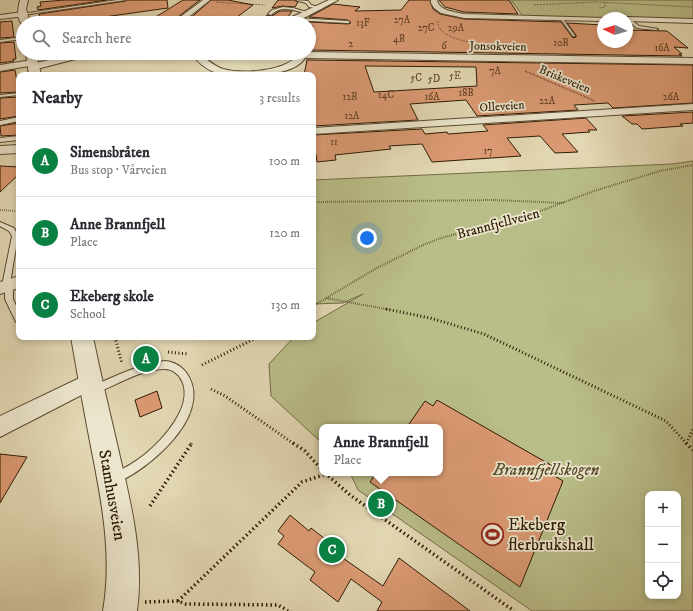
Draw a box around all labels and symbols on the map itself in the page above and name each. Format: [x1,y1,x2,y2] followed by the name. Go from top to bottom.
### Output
[597,12,633,48] north arrow
[394,14,411,26] house number: 27A
[356,17,370,29] house number: 13F
[418,22,435,34] house number: 27C
[448,22,465,34] house number: 29A
[393,33,405,45] house number: 4B
[553,37,569,49] house number: 10B
[349,38,354,50] house number: 2
[468,38,527,55] street label: Jonsokveien
[441,40,447,52] house number: 6
[654,42,670,54] house number: 16A
[537,62,593,97] street label: Briskeveien
[489,65,501,77] house number: 7A
[449,70,461,82] house number: 5E
[410,72,422,84] house number: 5C
[428,73,441,85] house number: 5D
[458,87,474,99] house number: 18B
[378,89,394,101] house number: 14C
[343,91,357,103] house number: 12B
[424,91,440,103] house number: 16A
[663,91,680,103] house number: 26A
[539,95,556,107] house number: 22A
[479,97,526,116] street label: Olleveien
[345,110,360,122] house number: 12A
[330,136,338,148] house number: 11
[484,145,492,157] house number: 17
[455,204,542,244] street label: Brannfjellveien
[357,228,377,248] your location
[133,344,159,374] pin: A
[93,448,131,542] street label: Stamhusveien
[492,459,599,481] park label: Brannfjellskogen
[368,489,394,519] pin: B
[508,514,594,556] place label: Ekeberg flerbrukshall
[480,521,506,547] sports icon: Ekeberg flerbrukshall
[319,535,345,565] pin: C

